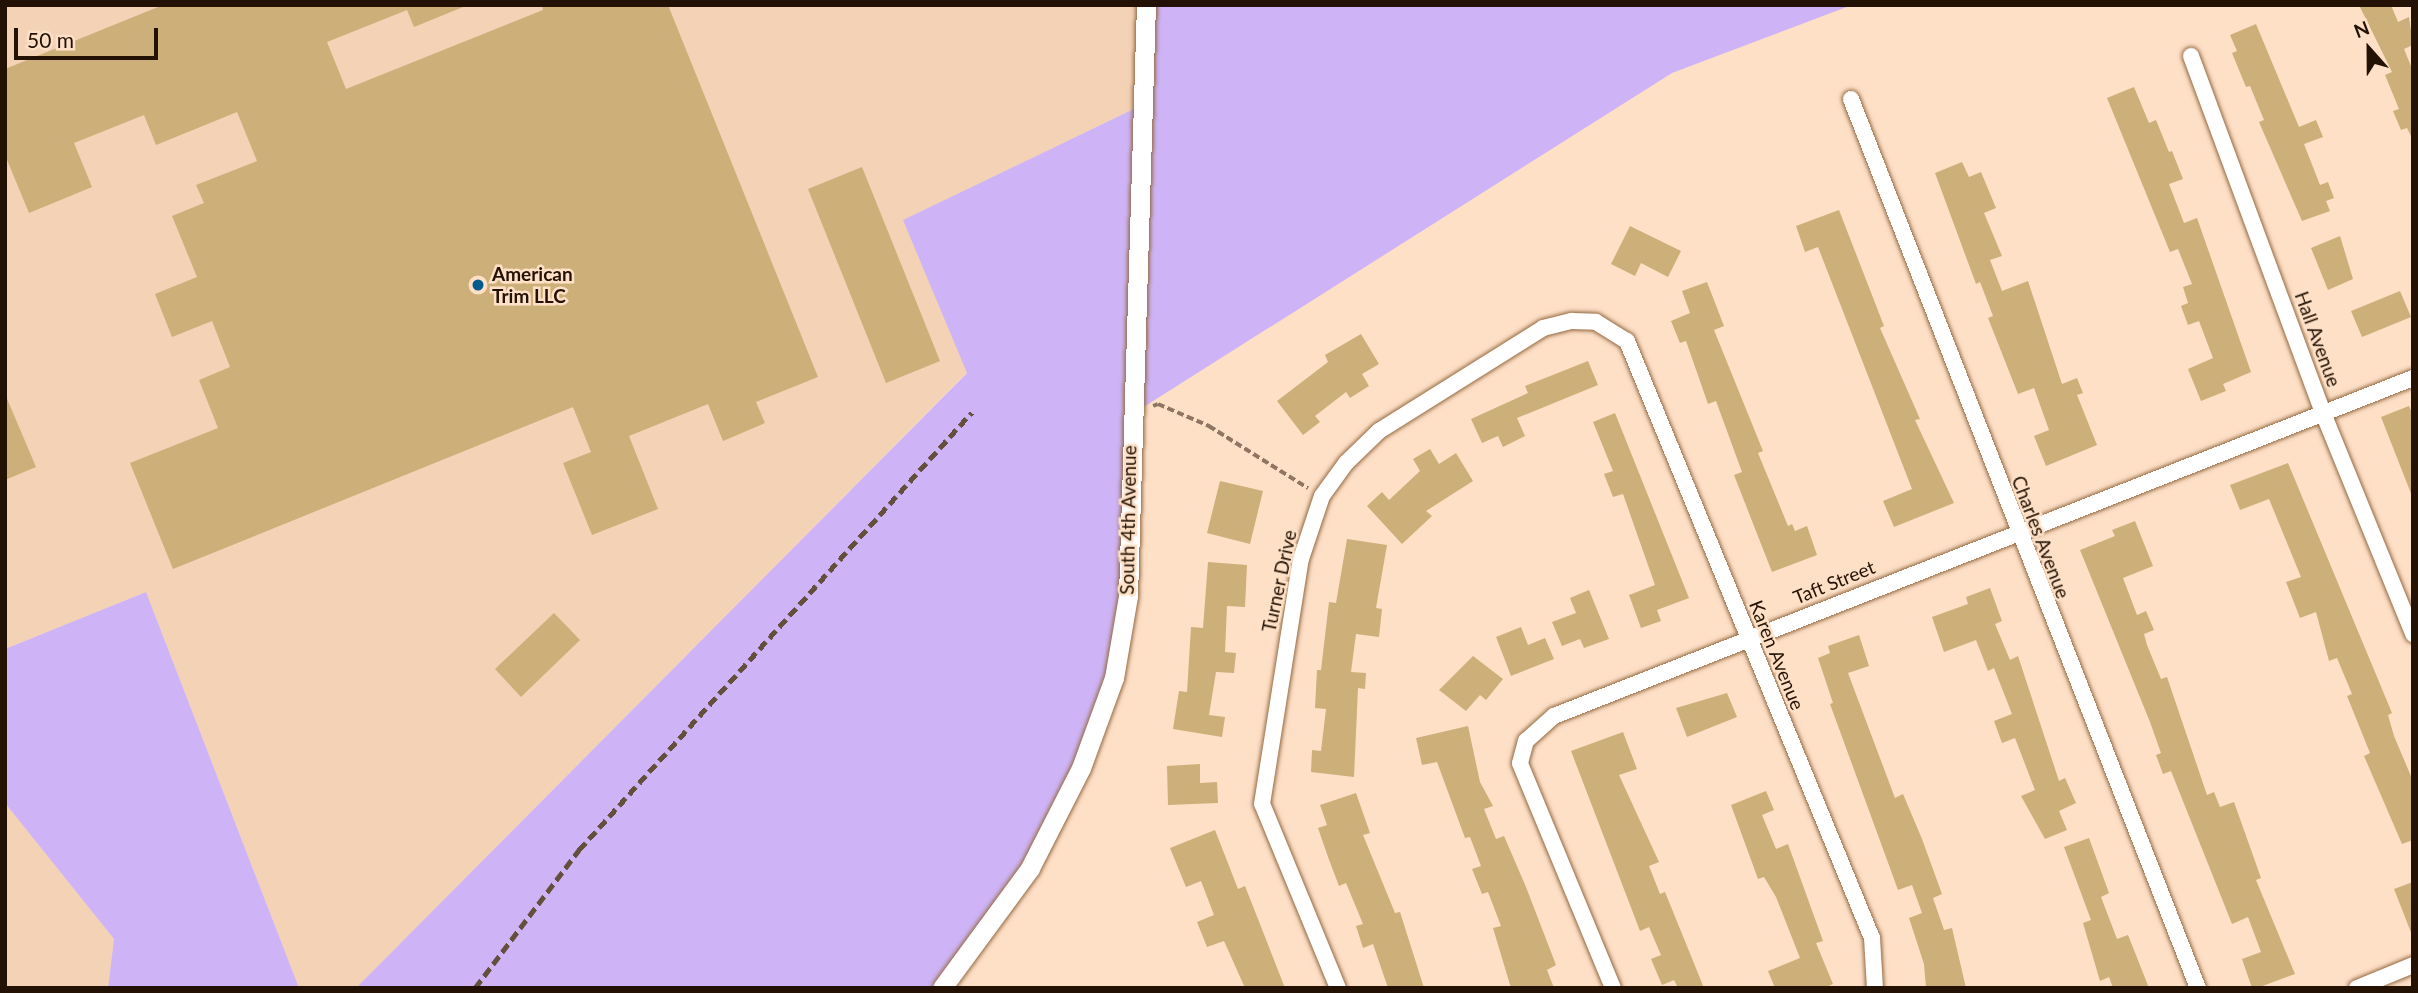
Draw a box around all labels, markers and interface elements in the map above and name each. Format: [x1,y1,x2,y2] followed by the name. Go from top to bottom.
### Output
[18,14,161,58] scale bar
[2334,14,2404,84] north arrow
[2350,16,2372,42] text: N
[27,27,74,52] text: 50 m
[492,263,573,307] place label: American Trim LLC
[470,277,486,293] marker: American Trim LLC
[2290,288,2346,390] street label: Hall Avenue
[1115,445,1141,595] street label: South 4th Avenue
[2007,472,2075,602] street label: Charles Avenue
[1257,528,1301,634] street label: Turner Drive
[1790,555,1878,609] street label: Taft Street
[1745,597,1809,713] street label: Karen Avenue

